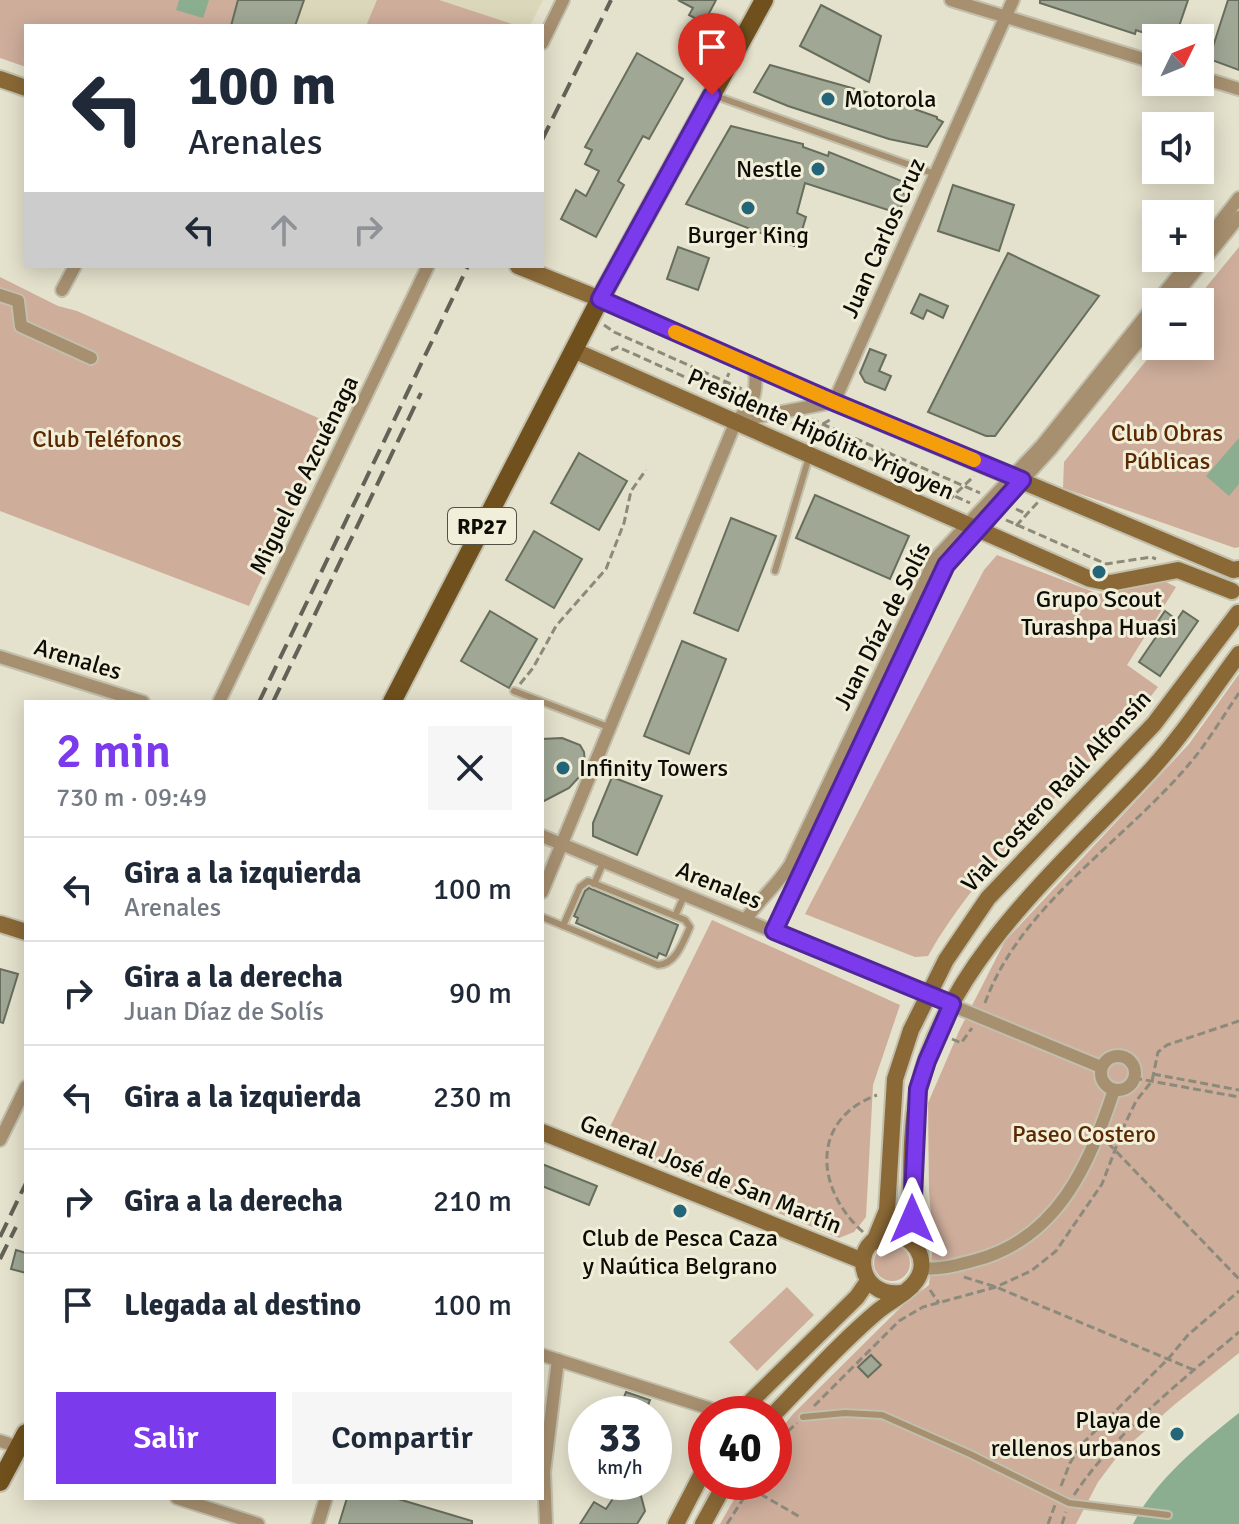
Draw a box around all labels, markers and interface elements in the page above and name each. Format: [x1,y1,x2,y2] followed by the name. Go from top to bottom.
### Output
[678,13,746,95] pin
[1142,24,1214,96] north arrow
[1142,24,1214,360] map controls
[690,25,734,69] icon: arrive
[188,51,336,120] text: 100 m
[56,56,160,160] icon: left
[844,84,936,114] place label: Motorola
[819,90,837,108] marker: Motorola
[1142,112,1214,184] button: sound
[188,120,322,165] text: Arenales
[834,153,932,323] street label: Juan Carlos Cruz
[736,154,802,184] place label: Nestle
[809,160,827,178] marker: Nestle
[739,199,757,217] marker: Burger King
[1142,200,1214,272] button: +
[178,208,222,252] icon: left
[262,208,306,252] icon: ahead
[346,208,390,252] icon: right
[687,220,809,250] place label: Burger King
[1142,288,1214,360] button: −
[683,362,959,506] street label: Presidente Hipólito Yrigoyen
[243,371,365,579] street label: Miguel de Azcuénaga
[1111,418,1223,476] park label: Club Obras Públicas
[32,424,182,454] park label: Club Teléfonos
[448,508,516,544] road number: RP27
[827,537,937,715] street label: Juan Díaz de Solís
[1090,563,1108,581] marker: Grupo Scout Turashpa Huasi
[1021,584,1177,642] place label: Grupo Scout Turashpa Huasi
[31,632,125,686] street label: Arenales
[955,684,1157,898] street label: Vial Costero Raúl Alfonsín
[56,722,171,781] text: 2 min
[428,726,512,810] button: close
[579,753,728,783] place label: Infinity Towers
[554,759,572,777] marker: Infinity Towers
[56,782,207,814] text: 730 m · 09:49
[672,854,766,916] street label: Arenales
[124,855,361,892] text: Gira a la izquierda
[56,867,100,911] icon: left
[433,871,512,908] text: 100 m
[124,892,221,924] text: Arenales
[124,959,343,996] text: Gira a la derecha
[56,971,100,1015] icon: right
[449,975,512,1012] text: 90 m
[124,996,324,1028] text: Juan Díaz de Solís
[56,1075,100,1119] icon: left
[124,1079,361,1116] text: Gira a la izquierda
[433,1079,512,1116] text: 230 m
[576,1108,846,1240] street label: General José de San Martín
[1012,1119,1156,1149] park label: Paseo Costero
[870,1177,954,1261] position arrow
[56,1179,100,1223] icon: right
[124,1183,343,1220] text: Gira a la derecha
[433,1183,512,1220] text: 210 m
[671,1202,689,1220] marker: Club de Pesca Caza y Naútica Belgrano
[582,1223,778,1281] place label: Club de Pesca Caza y Naútica Belgrano
[56,1283,100,1327] icon: arrive
[124,1287,361,1324] text: Llegada al destino
[433,1287,512,1324] text: 100 m
[56,1392,276,1484] button: Salir
[292,1392,512,1484] button: Compartir
[688,1396,792,1500] speed limit sign: 40
[991,1405,1161,1463] place label: Playa de rellenos urbanos
[598,1413,642,1463] text: 33
[1168,1425,1186,1443] marker: Playa de rellenos urbanos
[597,1455,643,1480] text: km/h

